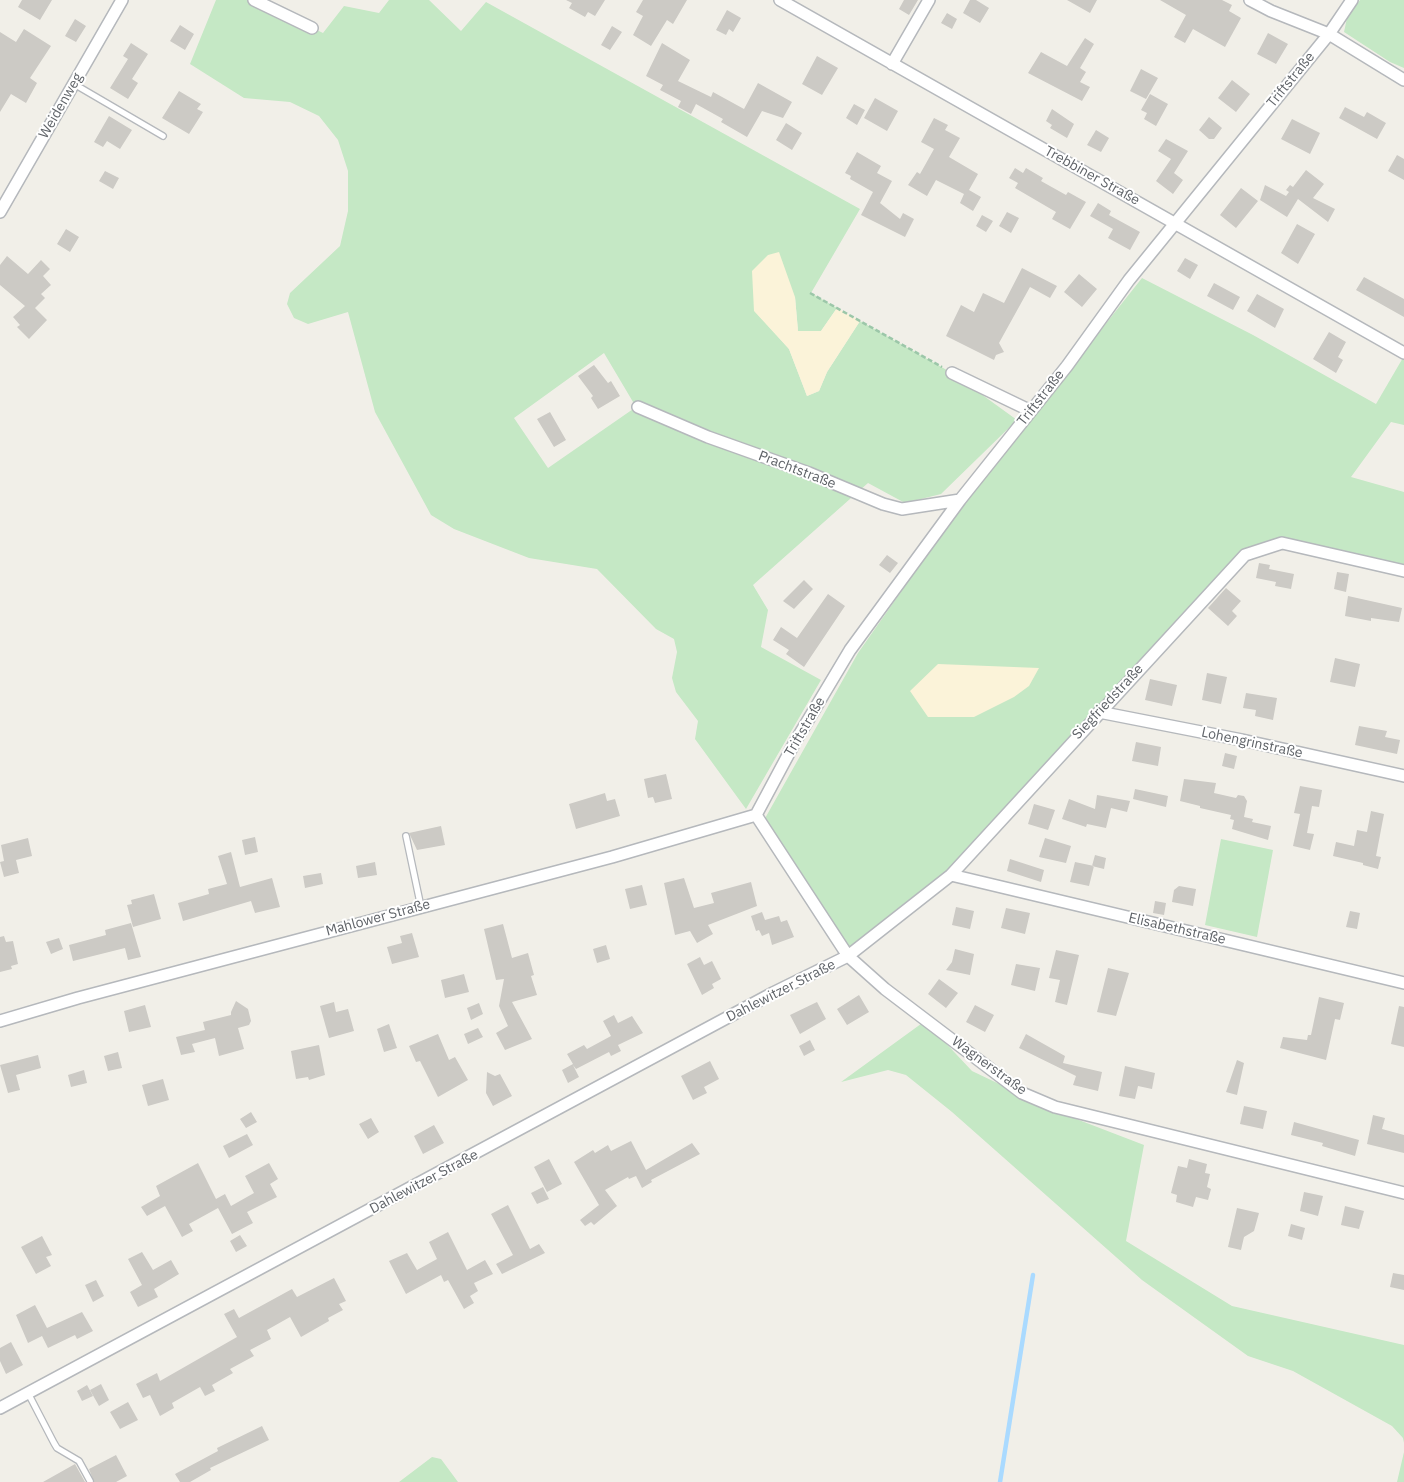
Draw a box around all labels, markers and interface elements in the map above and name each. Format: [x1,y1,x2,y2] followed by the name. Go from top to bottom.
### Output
[1264,49,1318,111] street label: Triftstraße
[36,70,86,142] street label: Weidenweg
[1041,143,1143,209] street label: Trebbiner Straße
[1014,367,1068,429] street label: Triftstraße
[756,448,838,492] street label: Prachtstraße
[1069,661,1147,743] street label: Siegfriedstraße
[781,694,829,760] street label: Triftstraße
[1200,724,1304,762] street label: Lohengrinstraße
[324,896,432,940] street label: Mahlower Straße
[1127,910,1227,948] street label: Elisabethstraße
[724,956,838,1026] street label: Dahlewitzer Straße
[948,1033,1030,1099] street label: Wagnerstraße
[367,1146,481,1218] street label: Dahlewitzer Straße

